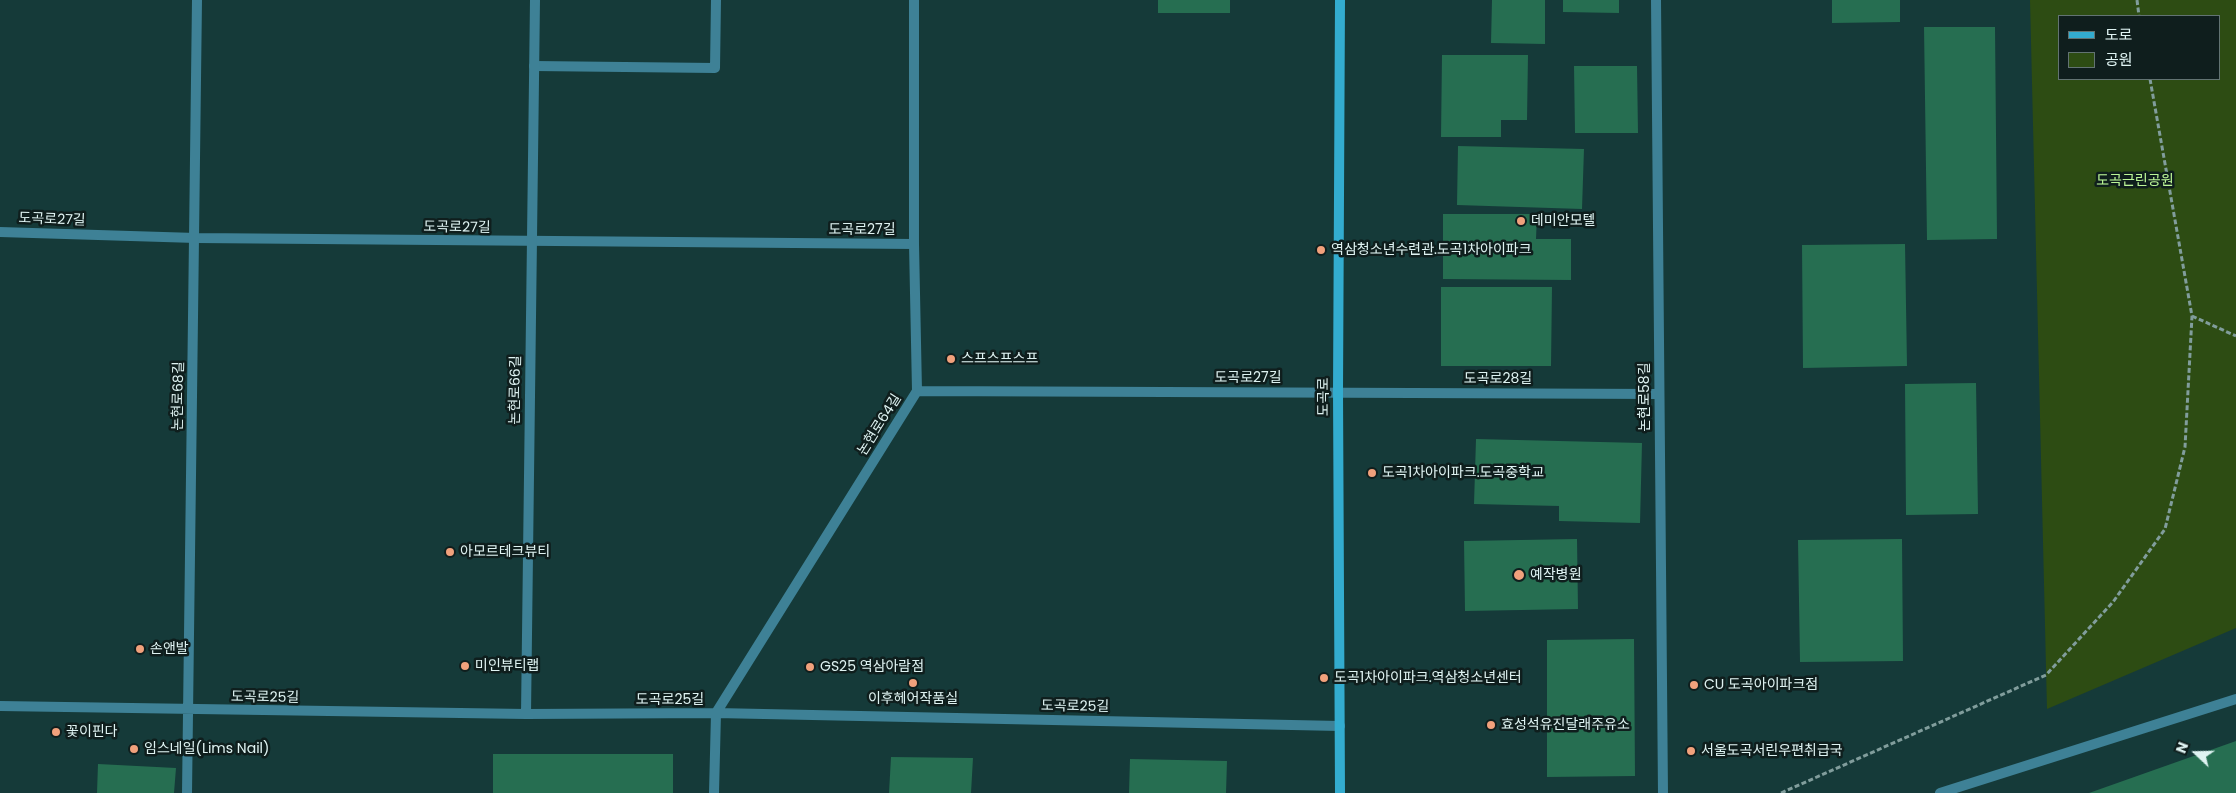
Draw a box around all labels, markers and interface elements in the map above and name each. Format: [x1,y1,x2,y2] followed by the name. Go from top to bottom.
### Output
[2058,15,2221,80] legend
[2105,24,2133,45] text: 도로
[2105,49,2133,70] text: 공원
[2096,173,2174,189] park label: 도곡근린공원
[18,210,86,230] street label: 도곡로27길
[1531,213,1595,229] place label: 데미안모텔
[1515,215,1527,227] marker: 데미안모텔
[423,219,491,237] street label: 도곡로27길
[828,222,896,238] street label: 도곡로27길
[1331,242,1532,258] place label: 역삼청소년수련관.도곡1차아이파크
[1315,244,1327,256] marker: 역삼청소년수련관.도곡1차아이파크
[961,351,1038,367] place label: 스프스프스프
[945,353,957,365] marker: 스프스프스프
[507,355,525,425] street label: 논현로66길
[170,361,188,431] street label: 논현로68길
[1637,362,1653,432] street label: 논현로58길
[1214,370,1282,386] street label: 도곡로27길
[1464,371,1532,387] street label: 도곡로28길
[1316,378,1332,416] street label: 도곡로
[855,391,905,459] street label: 논현로64길
[1382,465,1544,481] place label: 도곡1차아이파크.도곡중학교
[1366,467,1378,479] marker: 도곡1차아이파크.도곡중학교
[460,544,550,560] place label: 아모르테크뷰티
[444,546,456,558] marker: 아모르테크뷰티
[1530,567,1582,583] place label: 예작병원
[1512,568,1526,582] marker: 예작병원
[150,641,189,657] place label: 손앤발
[134,643,146,655] marker: 손앤발
[475,658,539,674] place label: 미인뷰티랩
[820,659,924,675] place label: GS25 역삼아람점
[459,660,471,672] marker: 미인뷰티랩
[804,661,816,673] marker: GS25 역삼아람점
[1334,670,1522,686] place label: 도곡1차아이파크.역삼청소년센터
[1318,672,1330,684] marker: 도곡1차아이파크.역삼청소년센터
[907,677,919,689] marker: 이후헤어작품실
[1704,677,1818,693] place label: CU 도곡아이파크점
[1688,679,1700,691] marker: CU 도곡아이파크점
[231,689,299,707] street label: 도곡로25길
[868,691,958,707] place label: 이후헤어작품실
[636,692,704,708] street label: 도곡로25길
[1041,698,1109,716] street label: 도곡로25길
[1501,717,1630,733] place label: 효성석유진달래주유소
[1485,719,1497,731] marker: 효성석유진달래주유소
[66,724,118,740] place label: 꽃이핀다
[50,726,62,738] marker: 꽃이핀다
[2171,728,2221,778] north arrow
[2171,739,2193,756] text: N
[144,741,269,757] place label: 임스네일(Lims Nail)
[128,743,140,755] marker: 임스네일(Lims Nail)
[1701,743,1843,759] place label: 서울도곡서린우편취급국
[1685,745,1697,757] marker: 서울도곡서린우편취급국

